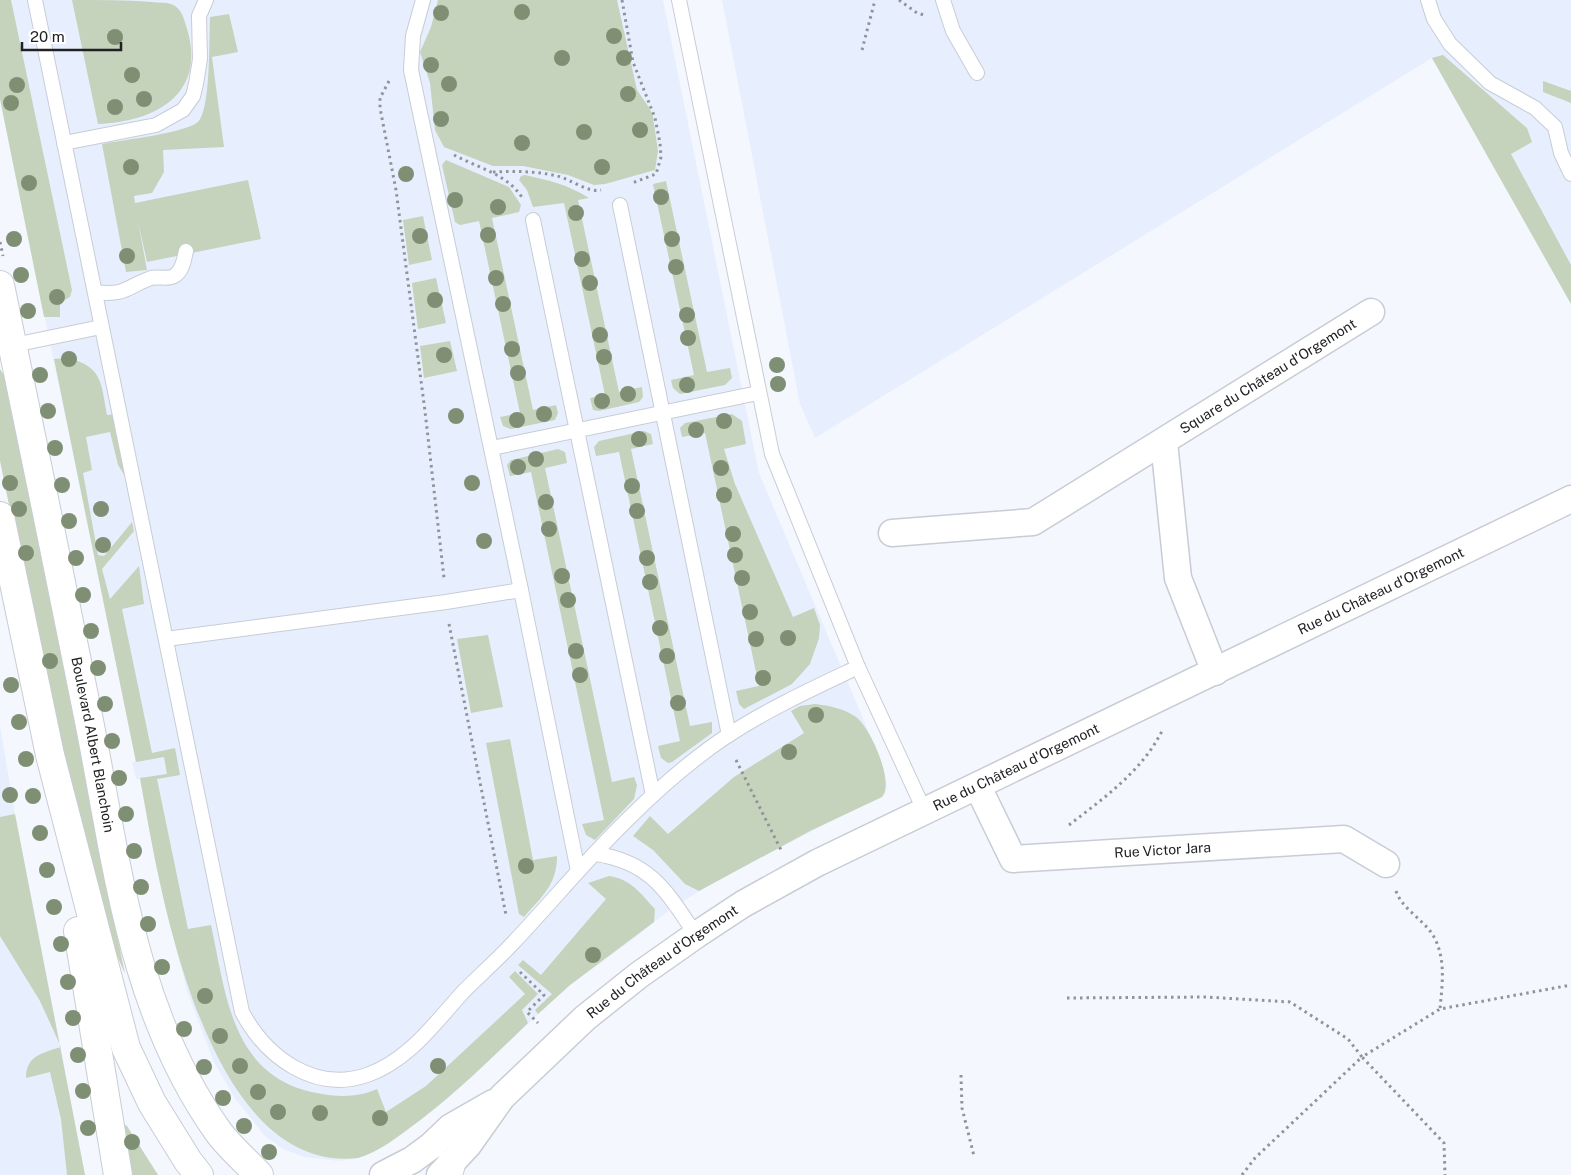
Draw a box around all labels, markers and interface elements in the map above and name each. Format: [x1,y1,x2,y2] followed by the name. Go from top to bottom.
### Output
[22,20,121,52] scale bar
[30,28,65,45] text: 20 m
[1177,315,1359,437] street label: Square du Château d'Orgemont
[1295,544,1466,638] street label: Rue du Château d'Orgemont
[68,656,118,834] street label: Boulevard Albert Blanchoin
[930,720,1102,814] street label: Rue du Château d'Orgemont
[1114,839,1212,861] street label: Rue Victor Jara
[583,902,741,1022] street label: Rue du Château d'Orgemont

